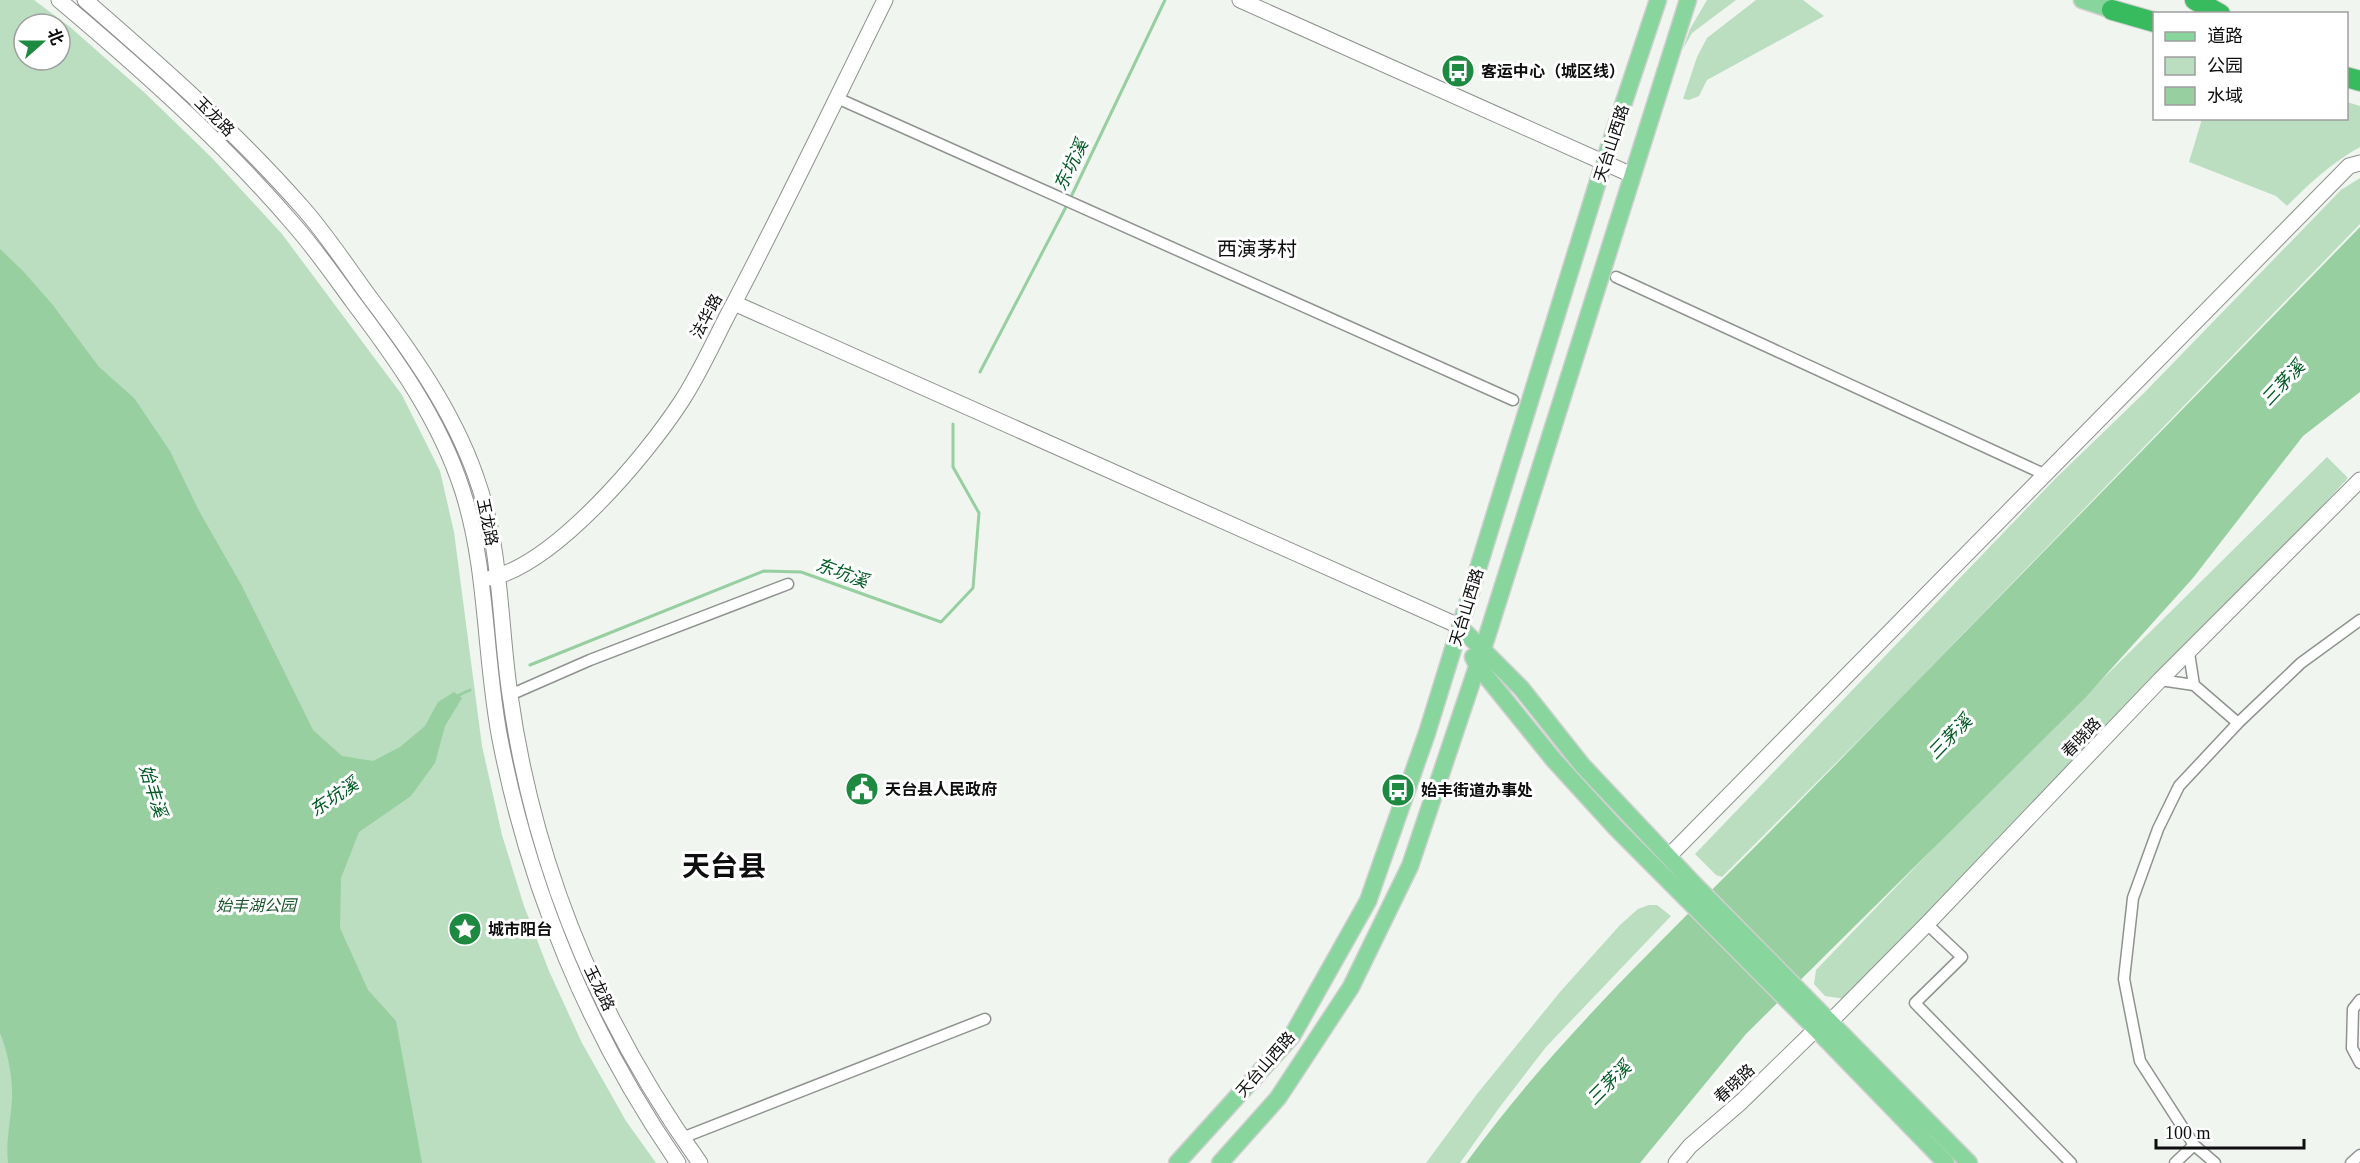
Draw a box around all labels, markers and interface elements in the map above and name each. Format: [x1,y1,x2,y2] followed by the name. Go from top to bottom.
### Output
[12,12,72,72] north arrow
[2153,12,2348,120] legend
[45,26,66,47] text: 北
[2207,26,2243,46] text: 道路
[1440,53,1476,89] bus stop icon: 客运中心（城区线）
[2207,56,2243,76] text: 公园
[1481,62,1625,80] place label: 客运中心（城区线）
[2207,86,2243,106] text: 水域
[192,93,238,139] street label: 玉龙路
[1591,102,1632,184] street label: 天台山西路
[1050,135,1093,194] water label: 东坑溪
[1217,238,1297,260] district label: 西演茅村
[688,291,725,341] street label: 法华路
[2257,355,2310,410] water label: 三茅溪
[474,497,501,547] street label: 玉龙路
[813,554,873,592] water label: 东坑溪
[1447,566,1486,648] street label: 天台山西路
[1924,709,1977,763] water label: 三茅溪
[2059,714,2104,761] street label: 春晓路
[136,762,171,822] water label: 始丰溪
[844,771,880,807] public building icon: 天台县人民政府
[306,772,364,820] water label: 东坑溪
[1380,772,1416,808] bus stop icon: 始丰街道办事处
[885,781,997,798] place label: 天台县人民政府
[1421,781,1533,799] place label: 始丰街道办事处
[682,851,766,882] district label: 天台县
[216,897,298,914] park label: 始丰湖公园
[447,911,483,947] place icon: 城市阳台
[488,920,552,938] place label: 城市阳台
[581,963,618,1014] street label: 玉龙路
[1233,1029,1298,1100] street label: 天台山西路
[1583,1055,1637,1109] water label: 三茅溪
[1711,1061,1758,1106] street label: 春晓路
[2156,1112,2304,1150] scale bar
[2165,1123,2211,1143] text: 100 m

